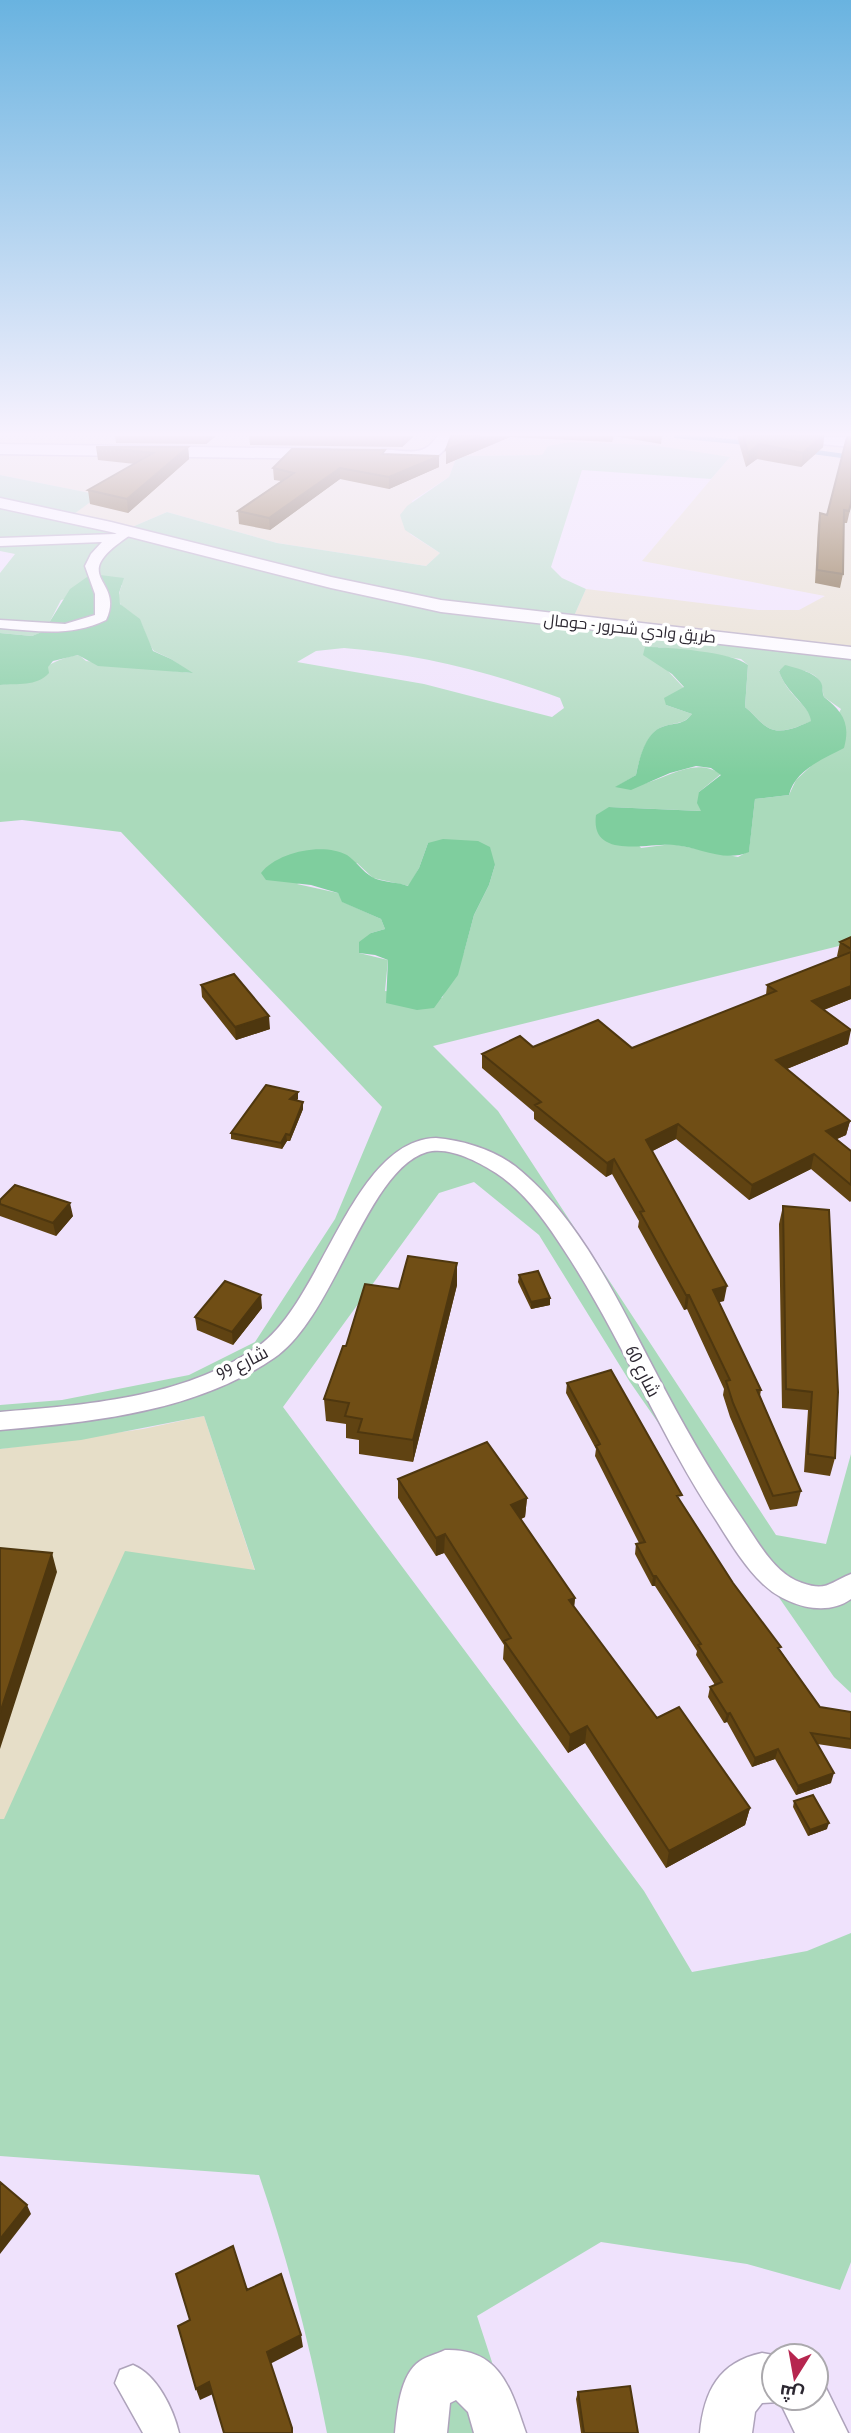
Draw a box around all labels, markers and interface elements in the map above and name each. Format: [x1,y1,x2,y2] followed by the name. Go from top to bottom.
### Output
[542,609,717,651] street label: طريق وادي شحرور - حومال
[212,1340,272,1387] street label: شارع 99
[619,1341,666,1401] street label: شارع 60
[760,2342,830,2412] north arrow
[777,2380,806,2408] text: ش

